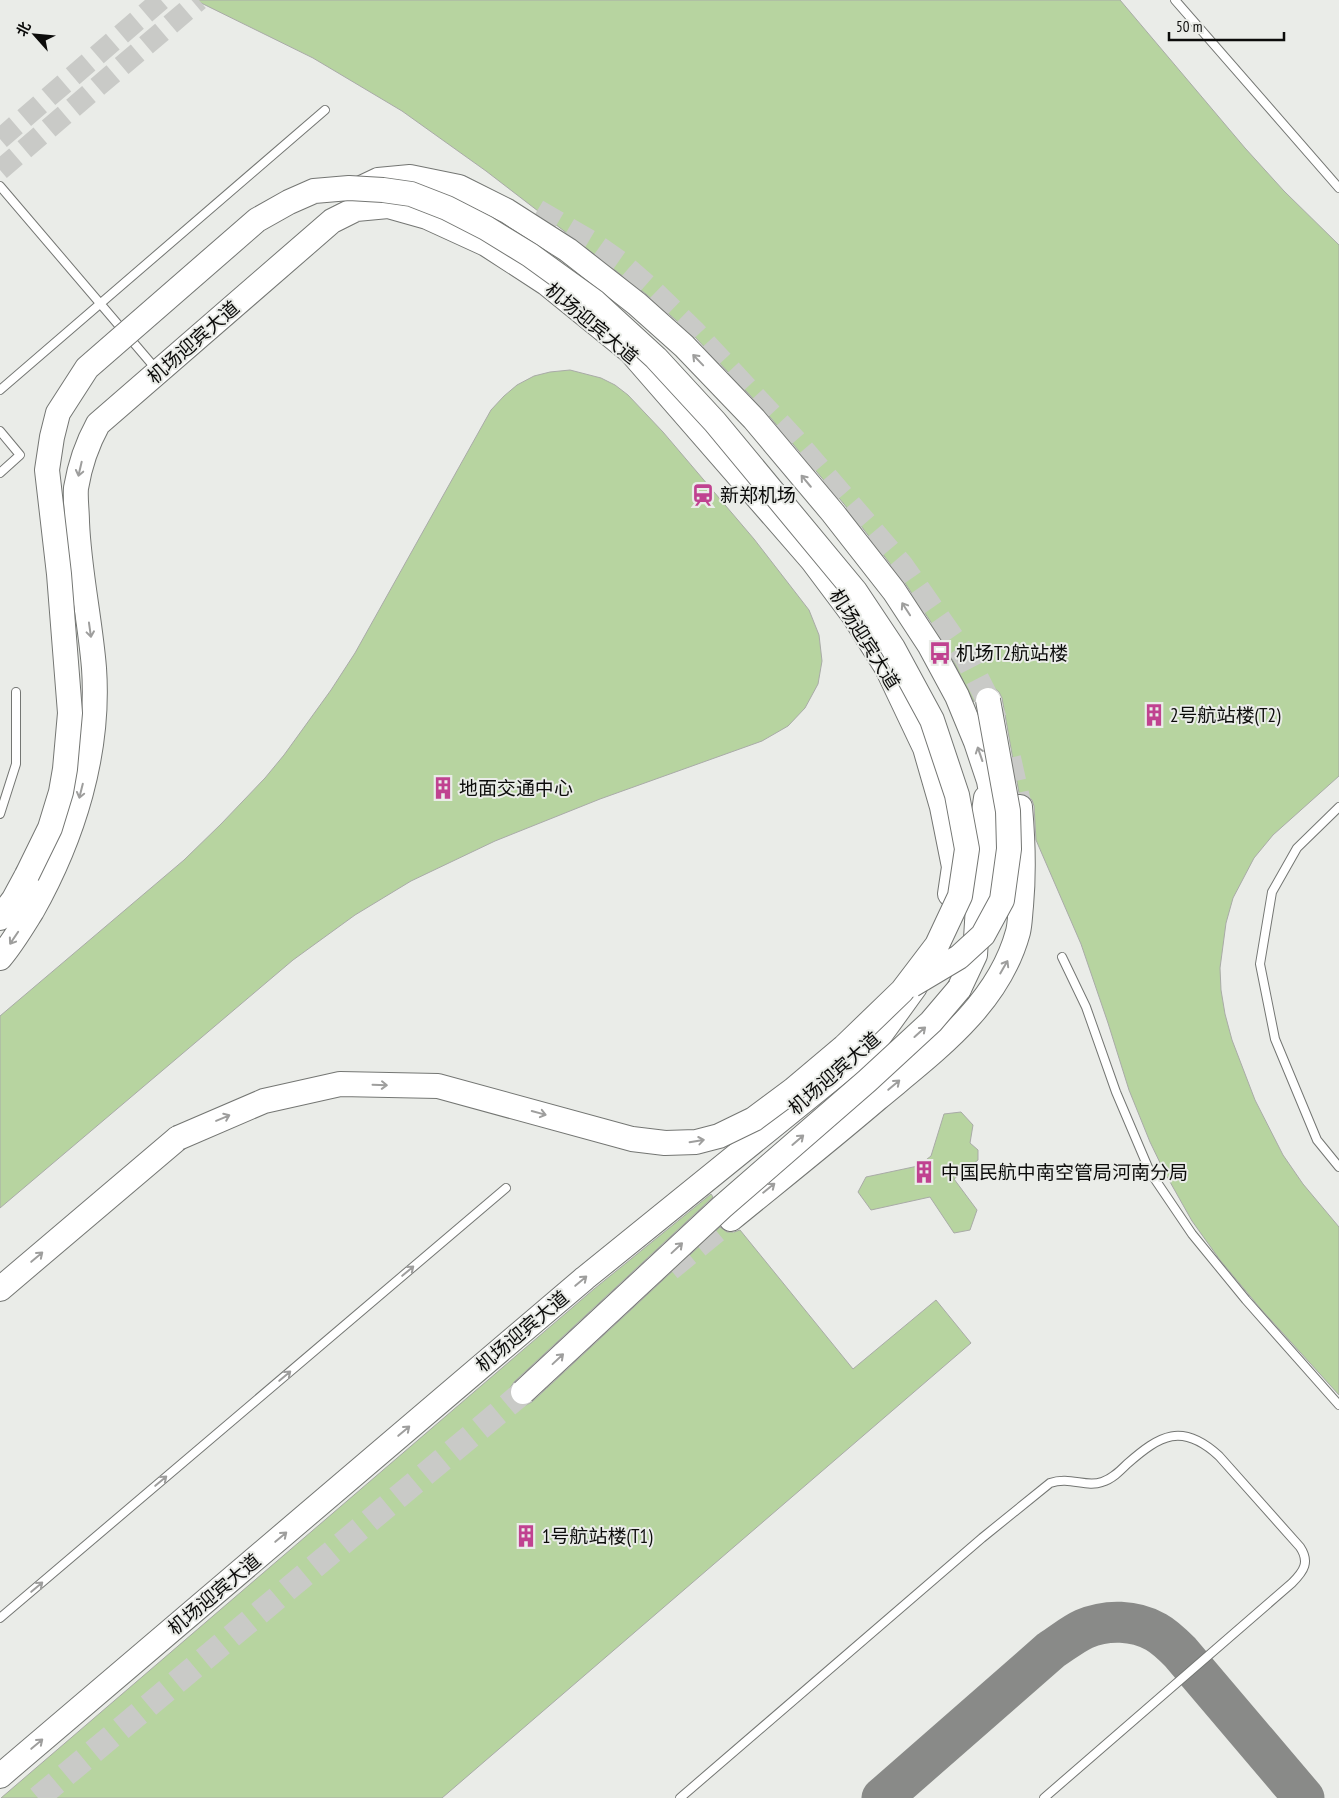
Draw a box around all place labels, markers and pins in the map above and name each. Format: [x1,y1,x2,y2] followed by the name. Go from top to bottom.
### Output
[690,482,716,508] station icon: 新郑机场
[720,483,796,507] place label: 新郑机场
[927,640,953,666] bus stop icon: 机场T2航站楼
[956,641,1068,665] place label: 机场T2航站楼
[1141,702,1167,728] building icon: 2号航站楼(T2)
[1170,703,1281,727] place label: 2号航站楼(T2)
[430,775,456,801] building icon: 地面交通中心
[459,776,573,800] place label: 地面交通中心
[911,1159,937,1185] building icon: 中国民航中南空管局河南分局
[941,1160,1188,1184] place label: 中国民航中南空管局河南分局
[513,1523,539,1549] building icon: 1号航站楼(T1)
[542,1524,653,1548] place label: 1号航站楼(T1)

